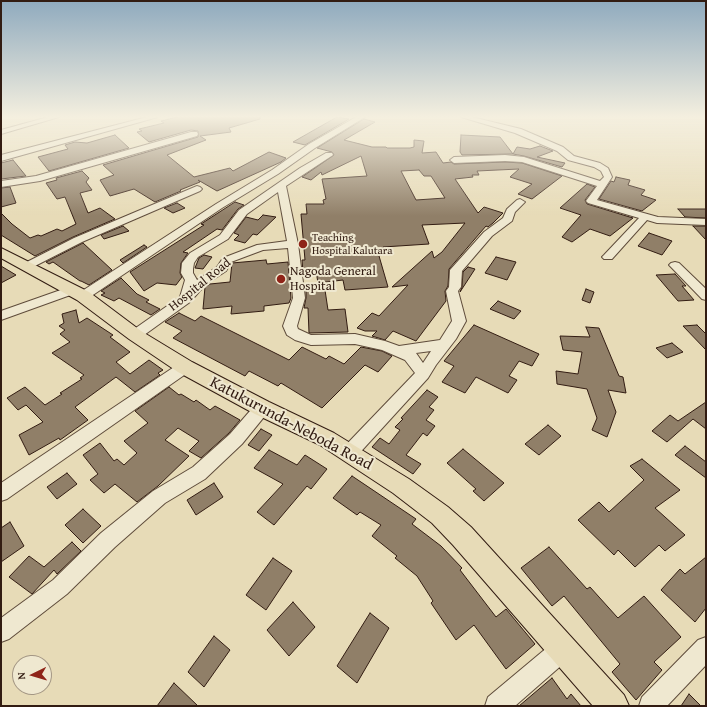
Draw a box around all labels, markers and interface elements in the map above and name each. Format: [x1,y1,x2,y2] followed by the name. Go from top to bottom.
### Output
[312,231,392,257] place label: Teaching Hospital Kalutara
[297,238,309,250] marker: Teaching Hospital Kalutara
[166,255,234,315] street label: Hospital Road
[290,264,376,295] place label: Nagoda General Hospital
[275,273,287,285] marker: Nagoda General Hospital
[206,373,376,475] street label: Katukurunda-Neboda Road
[12,655,52,695] north arrow
[13,672,29,680] text: N

